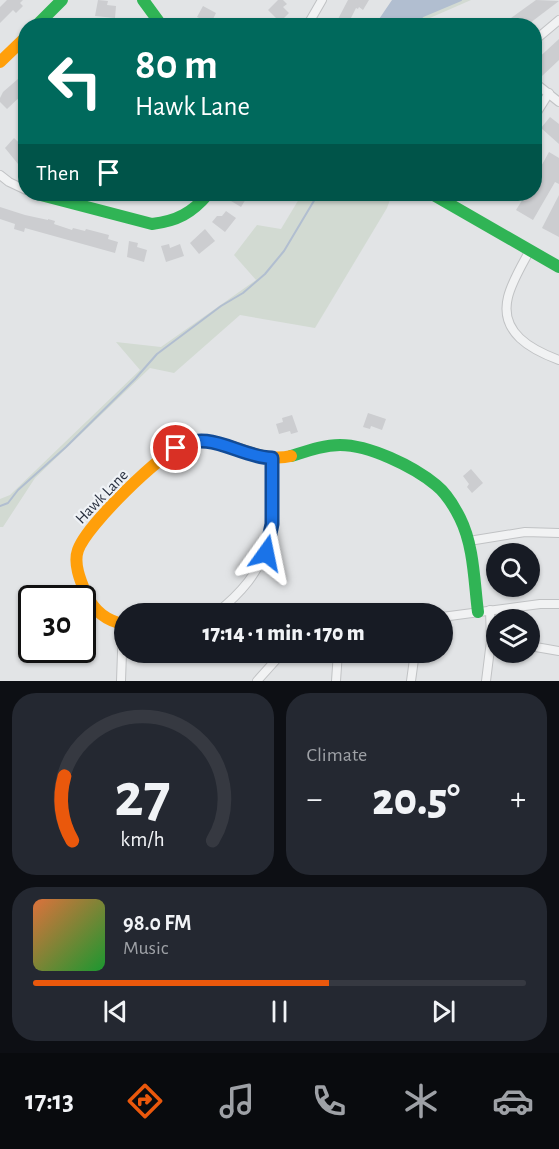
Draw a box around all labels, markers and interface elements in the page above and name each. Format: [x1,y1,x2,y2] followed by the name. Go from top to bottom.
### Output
[36,42,114,120] icon: left
[135,44,218,86] text: 80 m
[135,93,250,120] text: Hawk Lane
[92,156,125,189] icon: arrive
[36,162,80,184] text: Then
[150,422,201,473] pin
[159,431,192,464] icon: arrive
[72,467,131,527] street label: Hawk Lane
[234,521,298,585] position arrow
[486,543,540,663] map controls
[486,543,540,597] button: search
[18,585,96,663] speed limit sign: 30
[486,609,540,663] button: layers
[202,622,365,644] text: 17:14 · 1 min · 170 m
[307,745,367,765] text: Climate
[115,765,171,827] text: 27
[372,778,460,823] text: 20.5°
[307,783,322,816] text: −
[510,783,526,816] text: +
[121,829,165,850] text: km/h
[123,912,192,934] text: 98.0 FM
[123,938,169,958] text: Music
[99,995,132,1028] icon: previous
[263,995,296,1028] icon: pause
[427,995,460,1028] icon: next
[124,1080,166,1122] icon: directions
[216,1080,258,1122] icon: music
[308,1080,350,1122] icon: phone
[400,1080,442,1122] icon: climate
[492,1080,534,1122] icon: car
[25,1087,74,1114] text: 17:13

